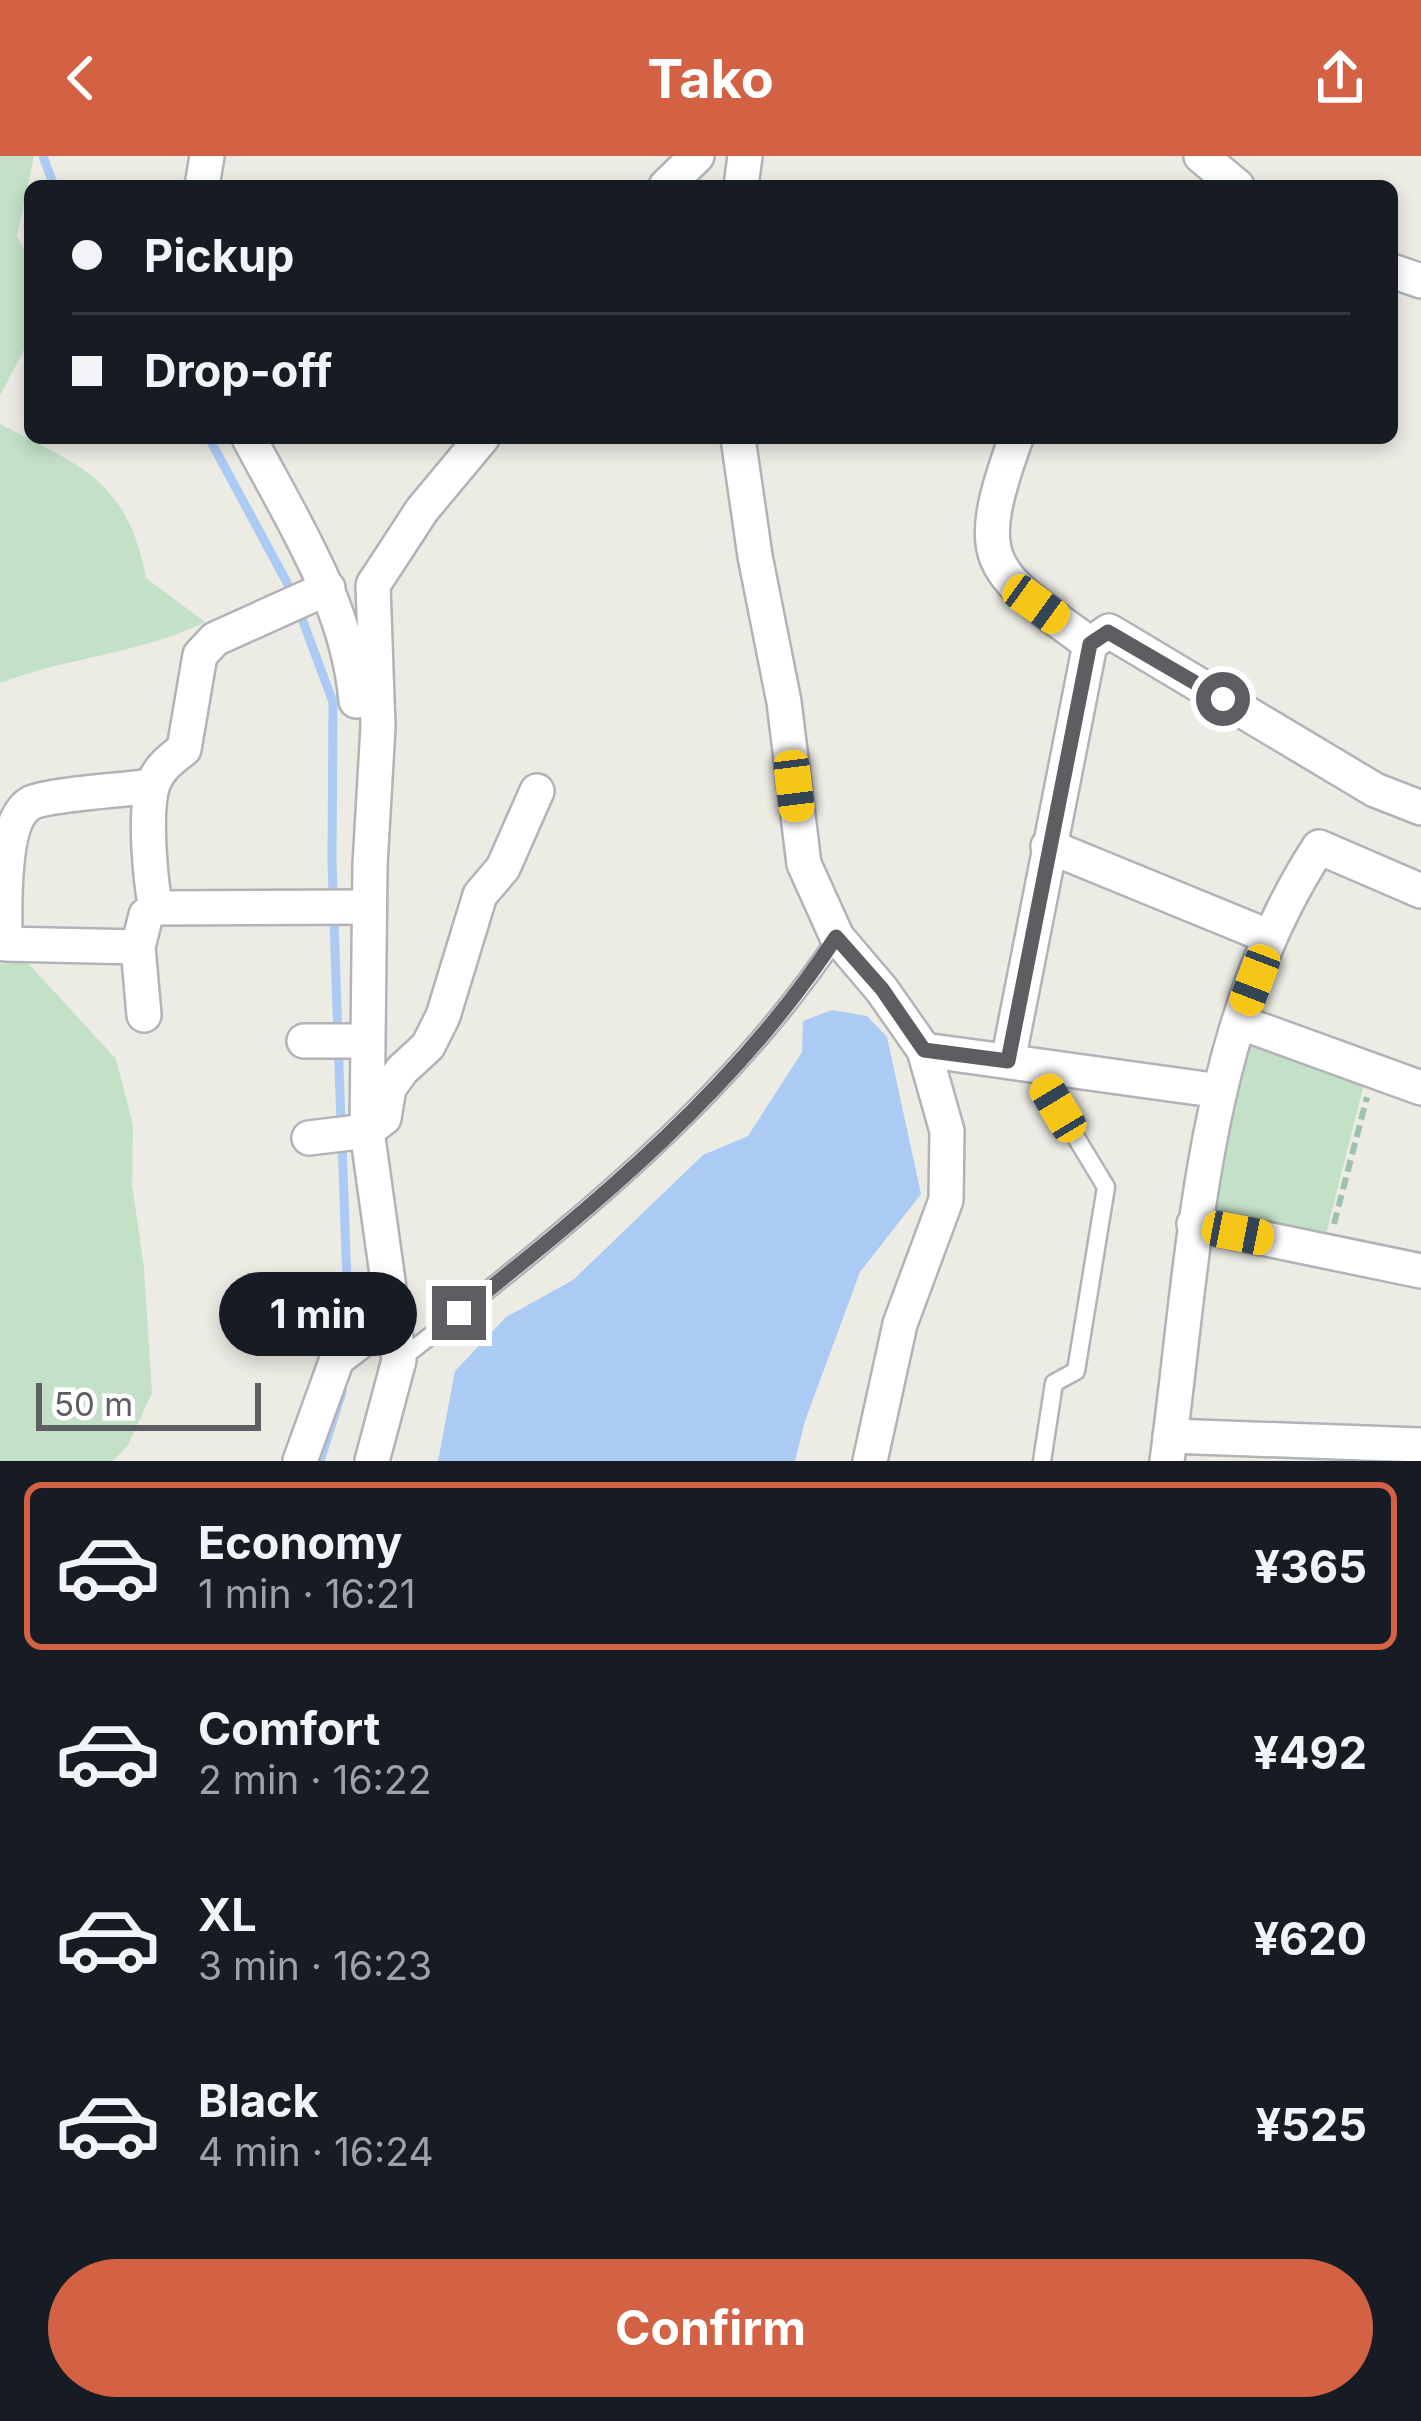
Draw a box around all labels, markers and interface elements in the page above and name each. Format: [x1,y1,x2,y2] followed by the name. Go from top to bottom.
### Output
[48,45,114,111] icon: back
[1307,45,1373,111] icon: share
[647,46,774,111] text: Tako
[144,228,294,283] text: Pickup
[144,343,332,398] text: Drop-off
[996,568,1076,640] car
[1196,672,1250,726] route start
[772,748,816,824] car
[1225,940,1285,1020] car
[1024,1068,1092,1148] car
[1199,1208,1277,1258] car
[219,1271,417,1355] callout: 1 min
[432,1286,486,1340] route end
[270,1290,366,1337] text: 1 min
[36,1377,261,1430] scale bar
[54,1384,133,1424] text: 50 m
[54,1512,162,1620] icon: car
[198,1515,402,1570] text: Economy
[1254,1539,1367,1594] text: ¥365
[198,1570,416,1617] text: 1 min · 16:21
[54,1698,162,1806] icon: car
[198,1701,380,1756] text: Comfort
[1253,1725,1367,1780] text: ¥492
[198,1756,431,1803] text: 2 min · 16:22
[54,1884,162,1992] icon: car
[198,1887,257,1942] text: XL
[1253,1911,1367,1966] text: ¥620
[198,1942,432,1989] text: 3 min · 16:23
[54,2070,162,2178] icon: car
[198,2073,319,2128] text: Black
[1255,2097,1367,2152] text: ¥525
[198,2128,434,2175] text: 4 min · 16:24
[48,2259,1373,2397] button: Confirm

